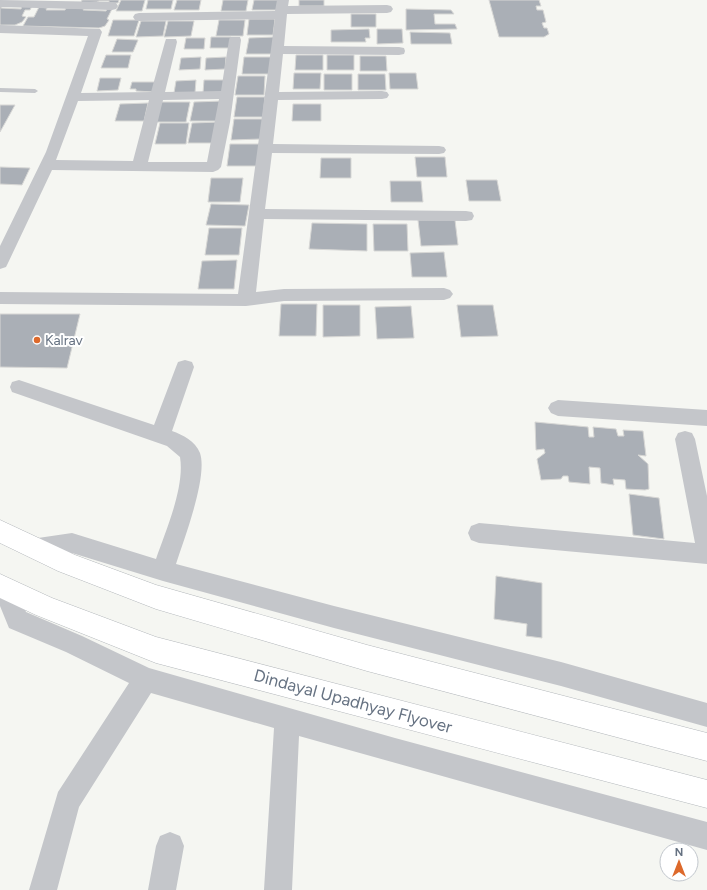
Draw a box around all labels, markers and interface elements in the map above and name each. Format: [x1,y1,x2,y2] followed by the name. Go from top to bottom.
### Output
[45,332,83,349] place label: Kalrav
[32,335,42,345] marker: Kalrav
[252,665,455,737] street label: Dindayal Upadhyay Flyover
[659,842,699,882] north arrow
[675,846,683,859] text: N

